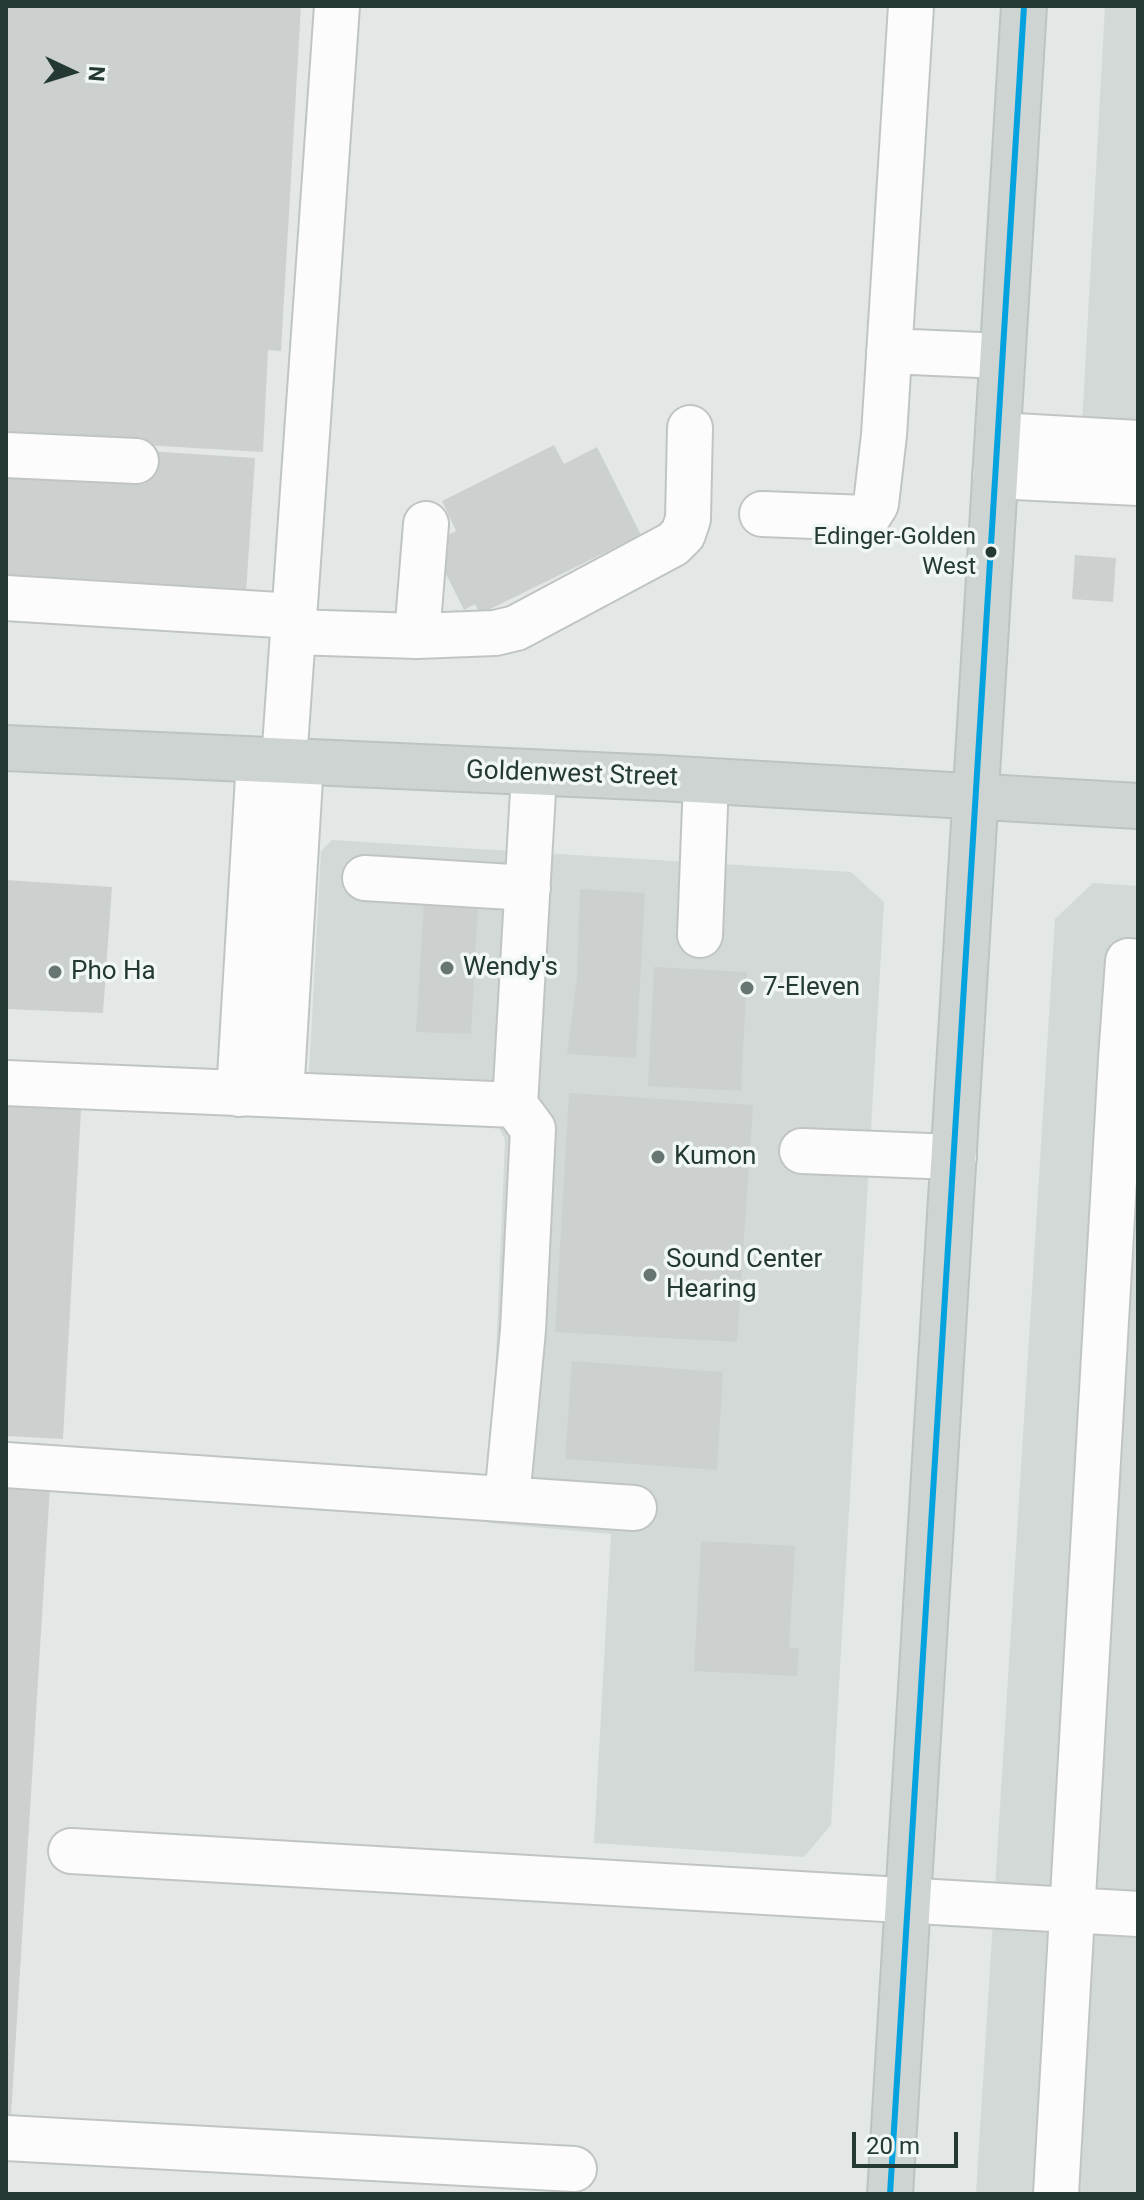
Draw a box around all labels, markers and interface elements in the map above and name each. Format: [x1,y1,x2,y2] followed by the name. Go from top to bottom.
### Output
[32,32,112,112] north arrow
[83,65,109,82] text: N
[814,524,976,580] place label: Edinger-Golden West
[983,544,999,560] marker: Edinger-Golden West
[466,756,678,794] street label: Goldenwest Street
[463,952,558,984] place label: Wendy's
[71,956,156,988] place label: Pho Ha
[438,959,456,977] marker: Wendy's
[46,963,64,981] marker: Pho Ha
[763,972,860,1004] place label: 7-Eleven
[738,979,756,997] marker: 7-Eleven
[674,1141,756,1173] place label: Kumon
[649,1148,667,1166] marker: Kumon
[666,1244,822,1306] place label: Sound Center Hearing
[641,1266,659,1284] marker: Sound Center Hearing
[856,2116,962,2166] scale bar
[866,2132,920,2160] text: 20 m

